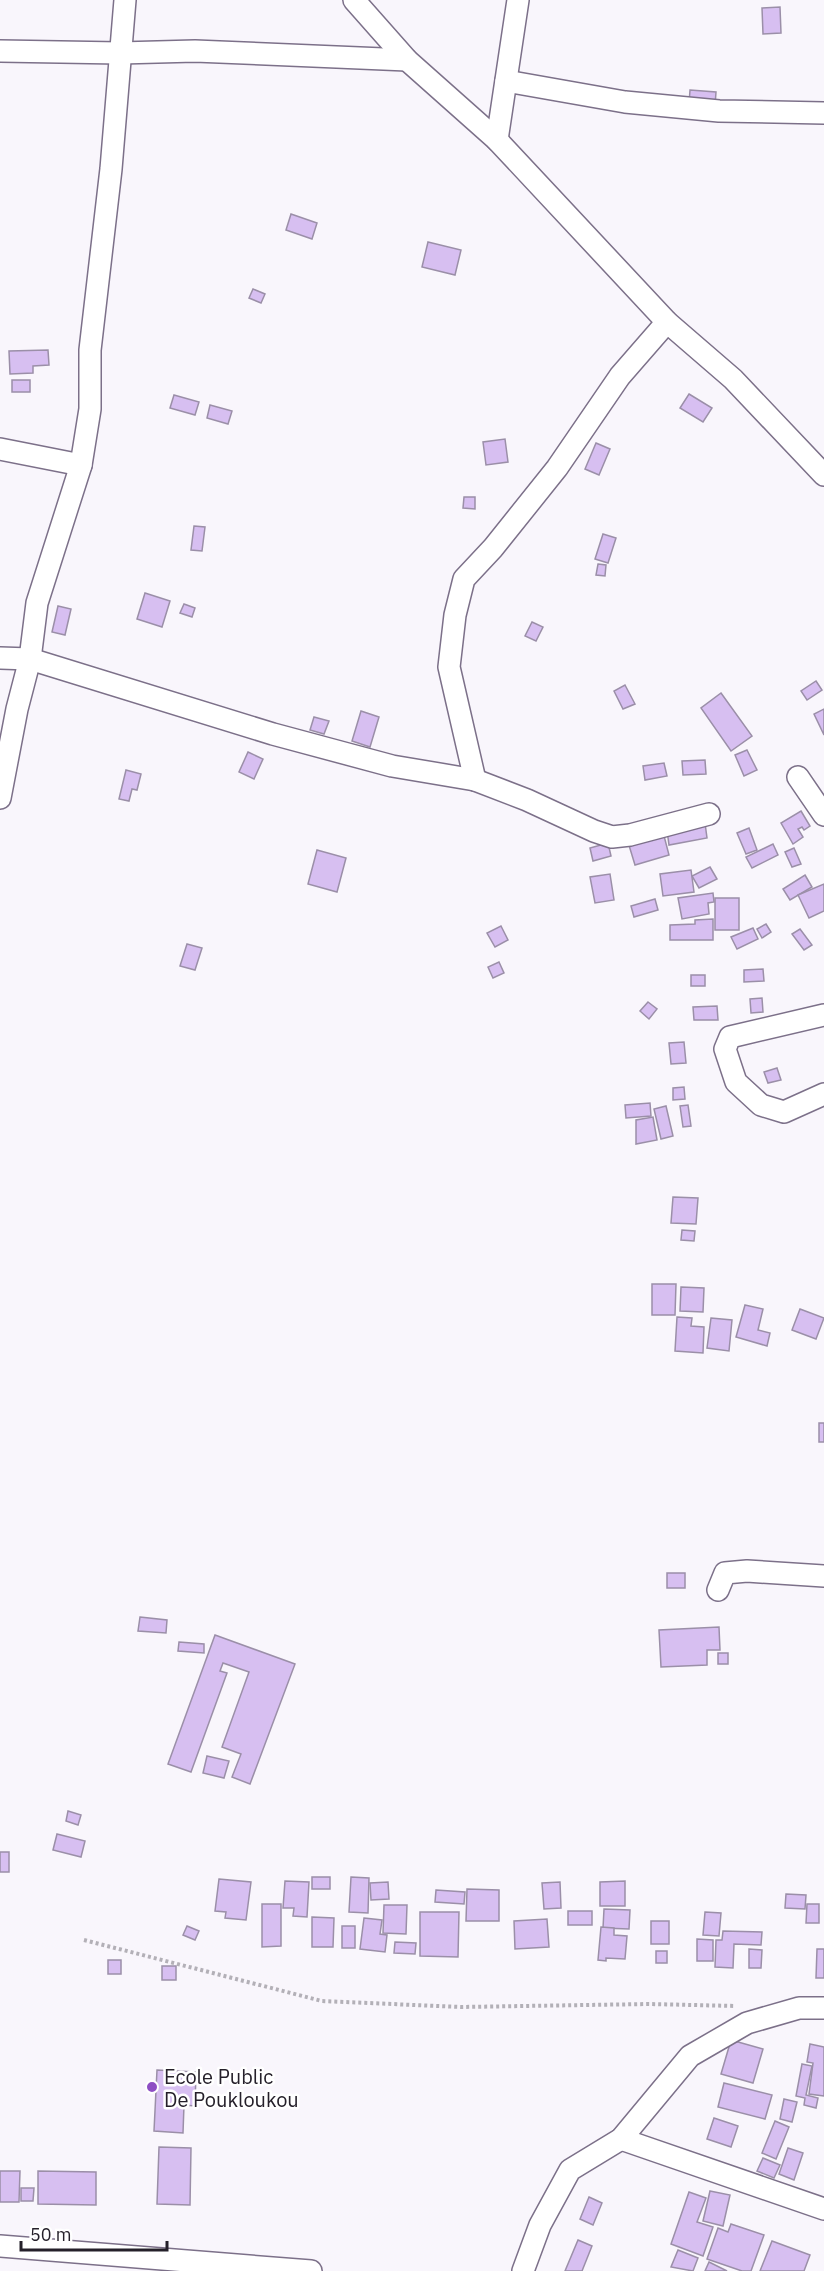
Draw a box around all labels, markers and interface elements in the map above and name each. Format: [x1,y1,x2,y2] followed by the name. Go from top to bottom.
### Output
[164,2063,299,2113] place label: Ecole Public De Poukloukou
[145,2080,159,2094] marker: Ecole Public De Poukloukou
[21,2214,166,2252] scale bar
[30,2223,72,2246] text: 50 m

